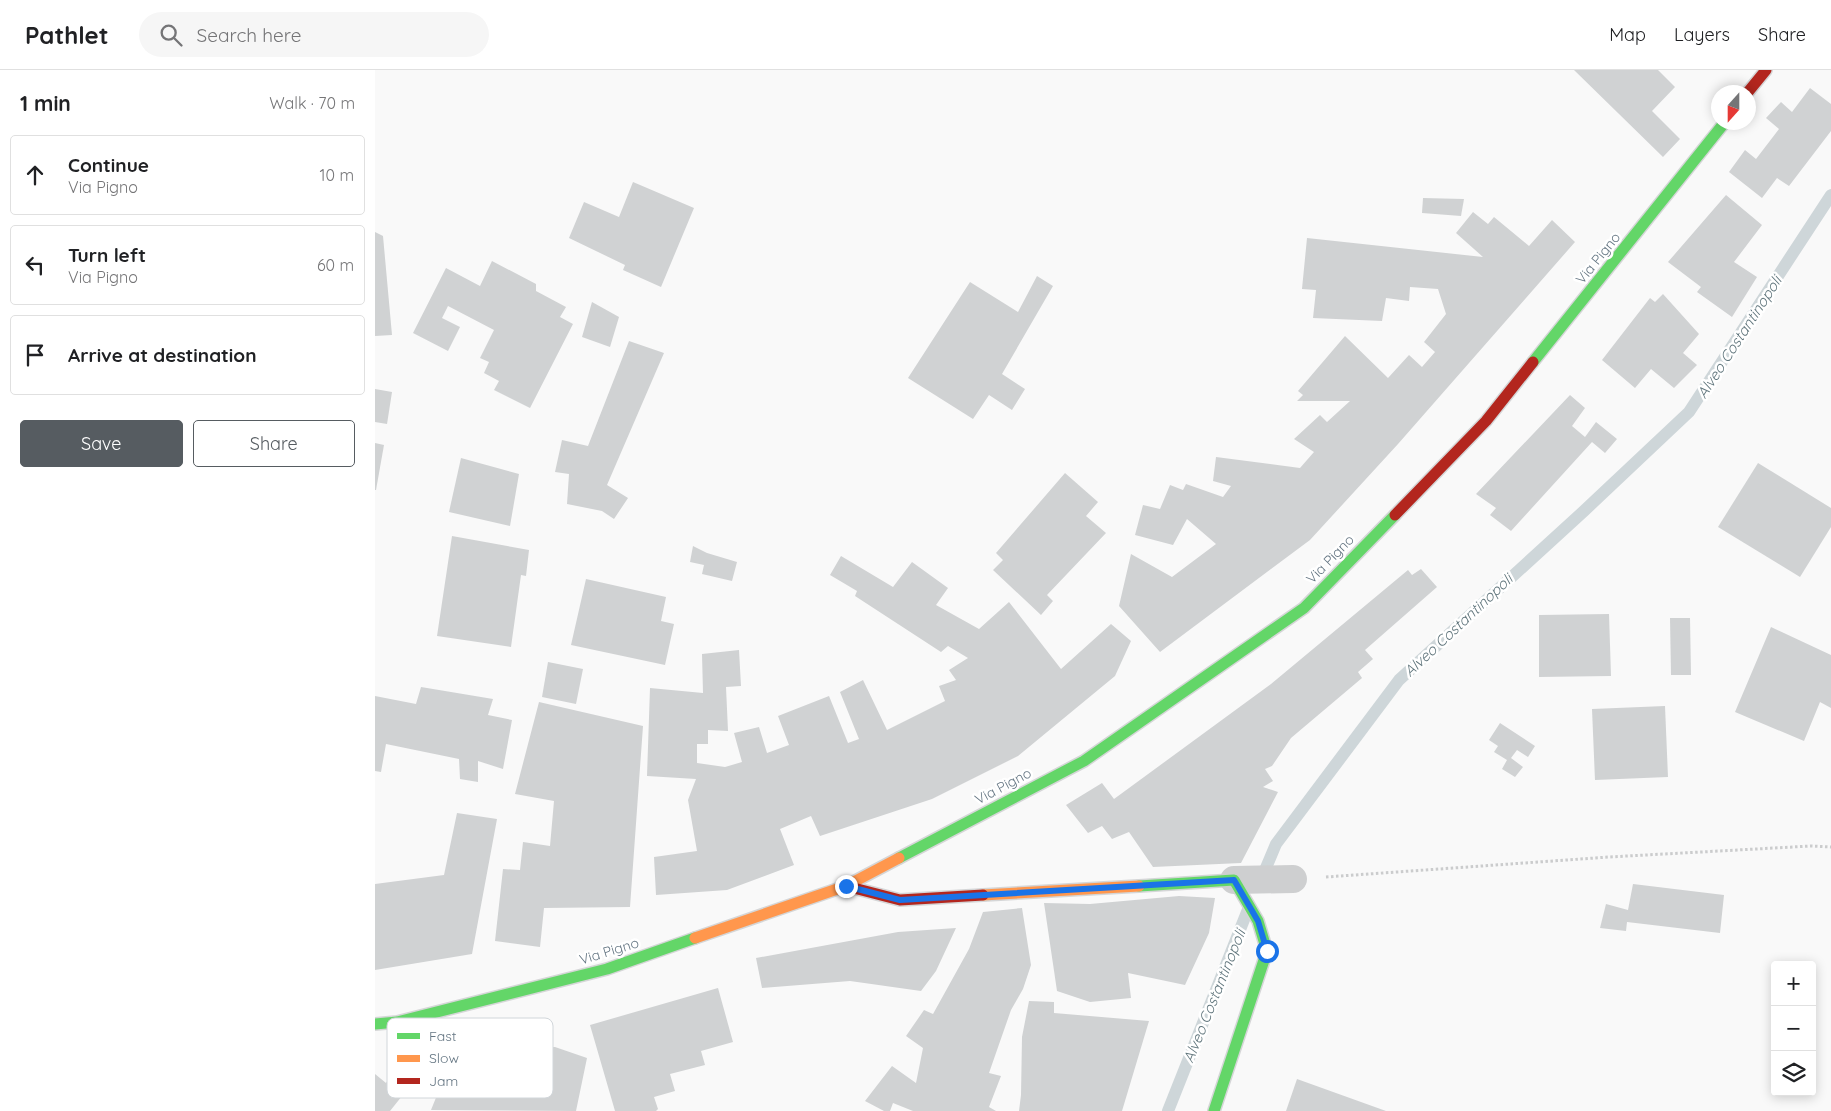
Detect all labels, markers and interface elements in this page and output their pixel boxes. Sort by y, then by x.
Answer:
search box [139,12,489,57]
text: Pathlet [25,20,109,50]
icon: search [157,21,185,49]
text: Search here [197,23,301,47]
text: Map [1609,23,1646,46]
text: Layers [1674,23,1730,46]
text: Share [1758,23,1806,46]
north arrow [1711,85,1756,130]
text: 1 min [20,90,71,116]
text: Walk · 70 m [269,93,355,113]
text: Continue [68,153,149,177]
icon: ahead [21,161,49,189]
text: 10 m [320,165,354,185]
text: Via Pigno [68,177,138,197]
street label: Via Pigno [1572,229,1624,287]
text: Turn left [68,243,146,267]
icon: left [21,251,49,279]
text: 60 m [317,255,354,275]
text: Via Pigno [68,267,138,287]
water label: Alveo Costantinopoli [1692,271,1787,402]
icon: arrive [21,341,49,369]
text: Arrive at destination [68,343,257,367]
button: Save [20,420,183,467]
button: Share [193,420,355,467]
street label: Via Pigno [1302,531,1358,587]
water label: Alveo Costantinopoli [1400,568,1518,680]
street label: Via Pigno [972,764,1034,808]
route end [835,875,858,898]
water label: Alveo Costantinopoli [1179,925,1250,1065]
street label: Via Pigno [577,933,641,969]
route start [1256,940,1279,963]
map controls [1771,961,1816,1096]
button: + [1771,961,1816,1006]
button: − [1771,1006,1816,1051]
legend [387,1018,553,1098]
text: Fast [429,1027,457,1045]
text: Slow [429,1049,459,1067]
button: layers [1771,1051,1816,1096]
text: Jam [429,1072,458,1090]

